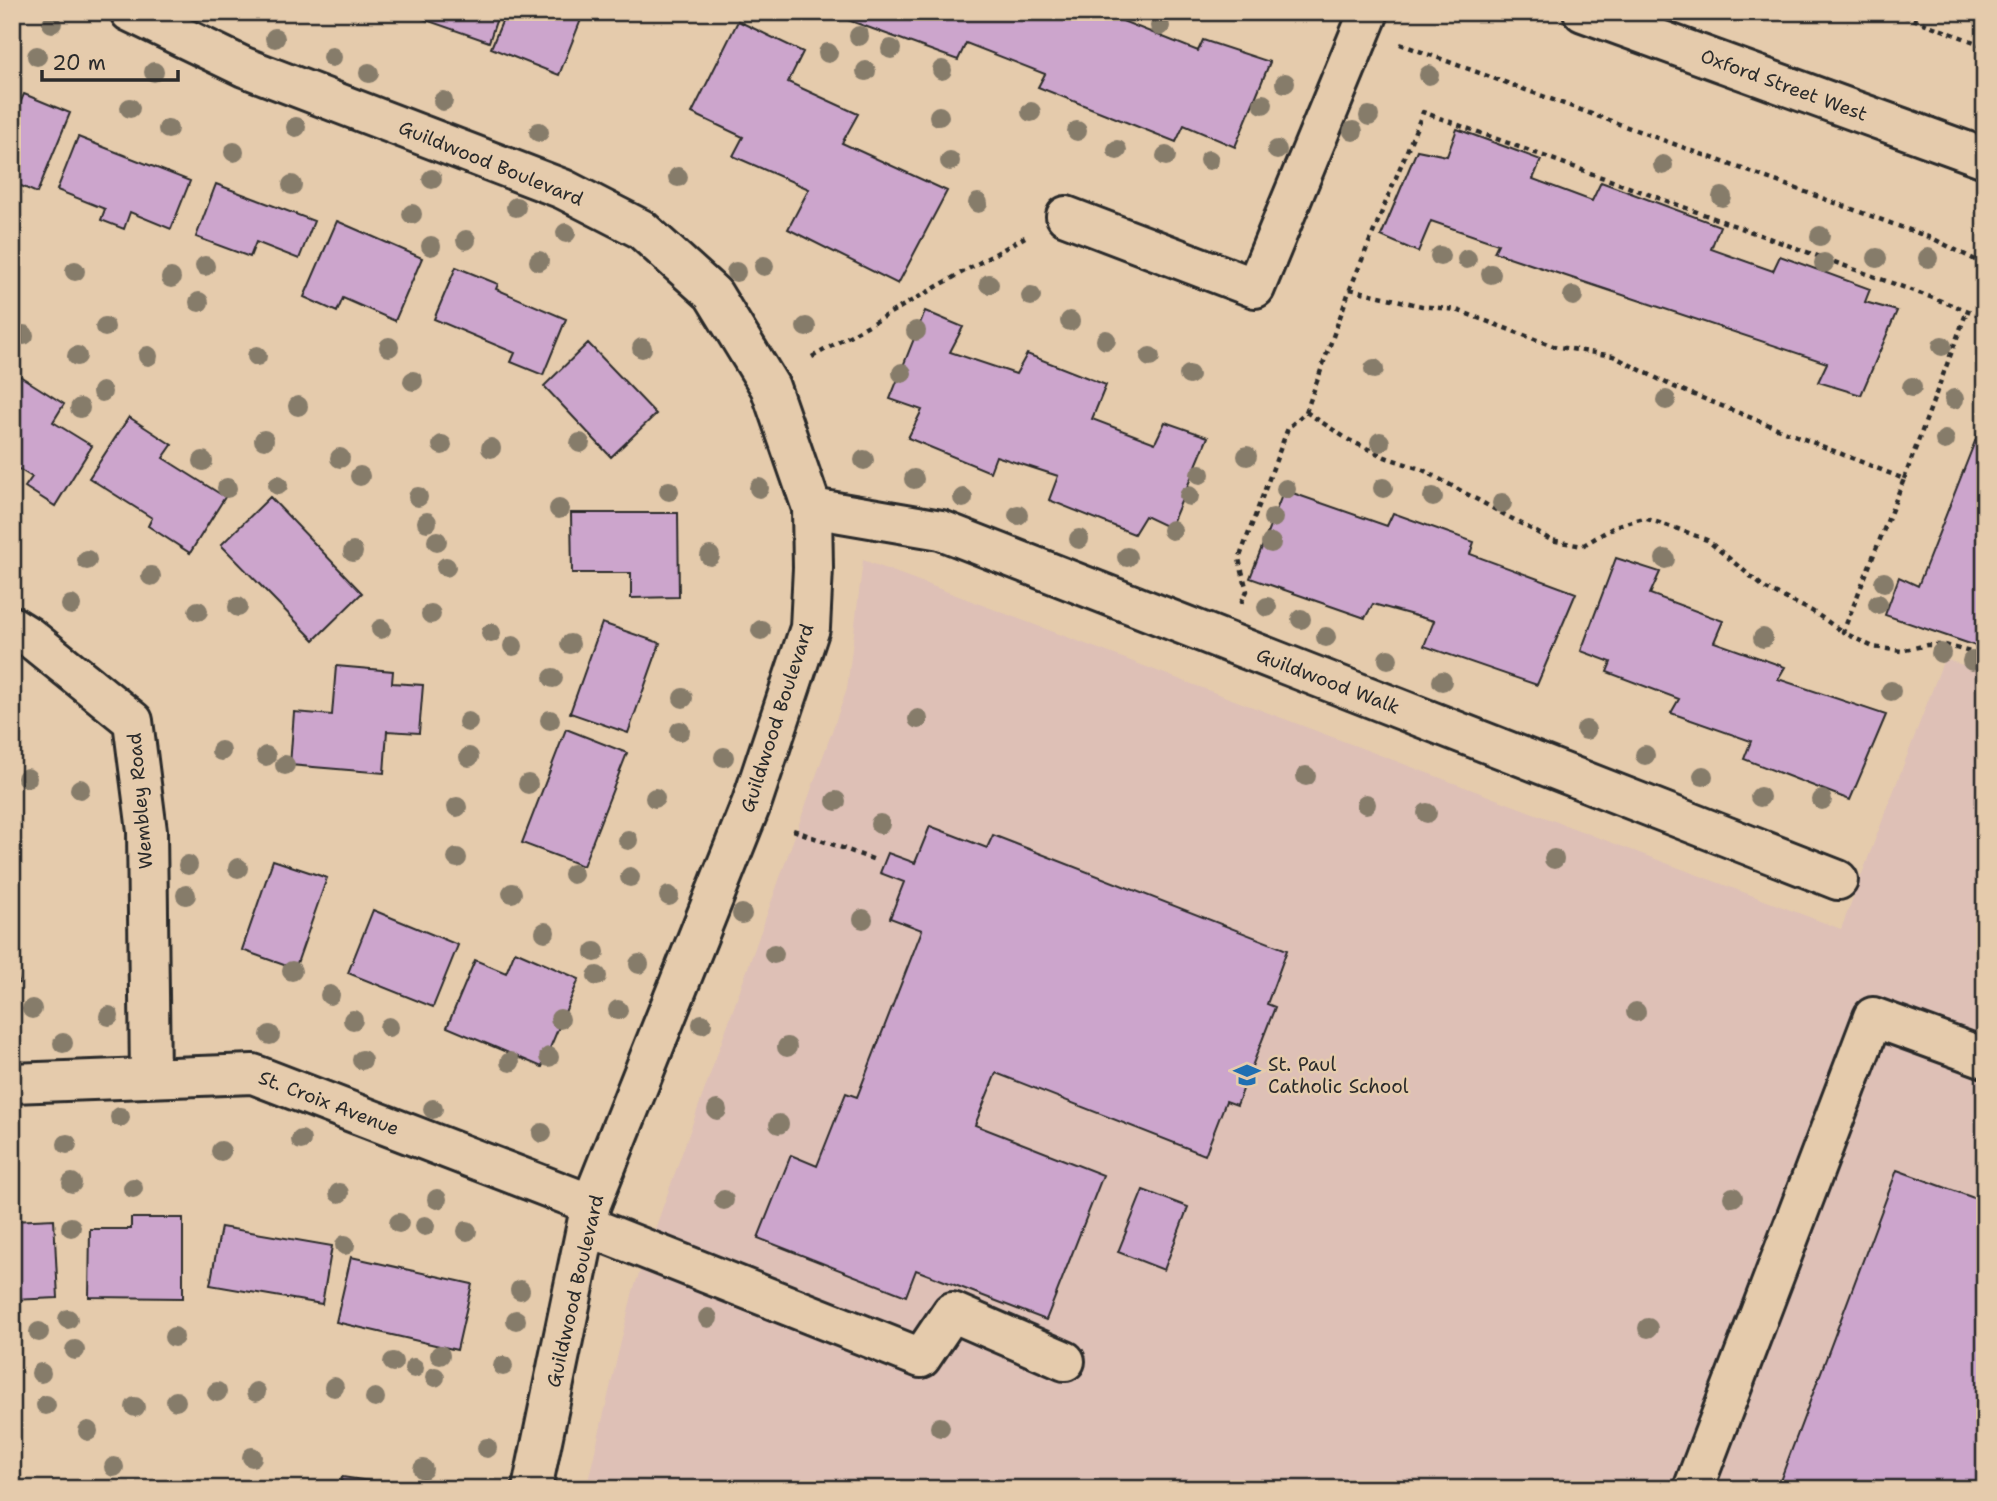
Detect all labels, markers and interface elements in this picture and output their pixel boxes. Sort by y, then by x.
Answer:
scale bar [42,38,178,82]
street label: Oxford Street West [1697,43,1871,127]
text: 20 m [52,49,106,77]
street label: Guildwood Boulevard [395,115,587,211]
street label: Guildwood Boulevard [735,620,819,816]
street label: Guildwood Walk [1253,642,1403,720]
street label: Wembley Road [122,732,158,870]
place label: St. Paul Catholic School [1268,1052,1409,1099]
school or university icon: St. Paul Catholic School [1232,1060,1262,1090]
street label: St. Croix Avenue [255,1065,403,1141]
street label: Guildwood Boulevard [541,1192,609,1390]

